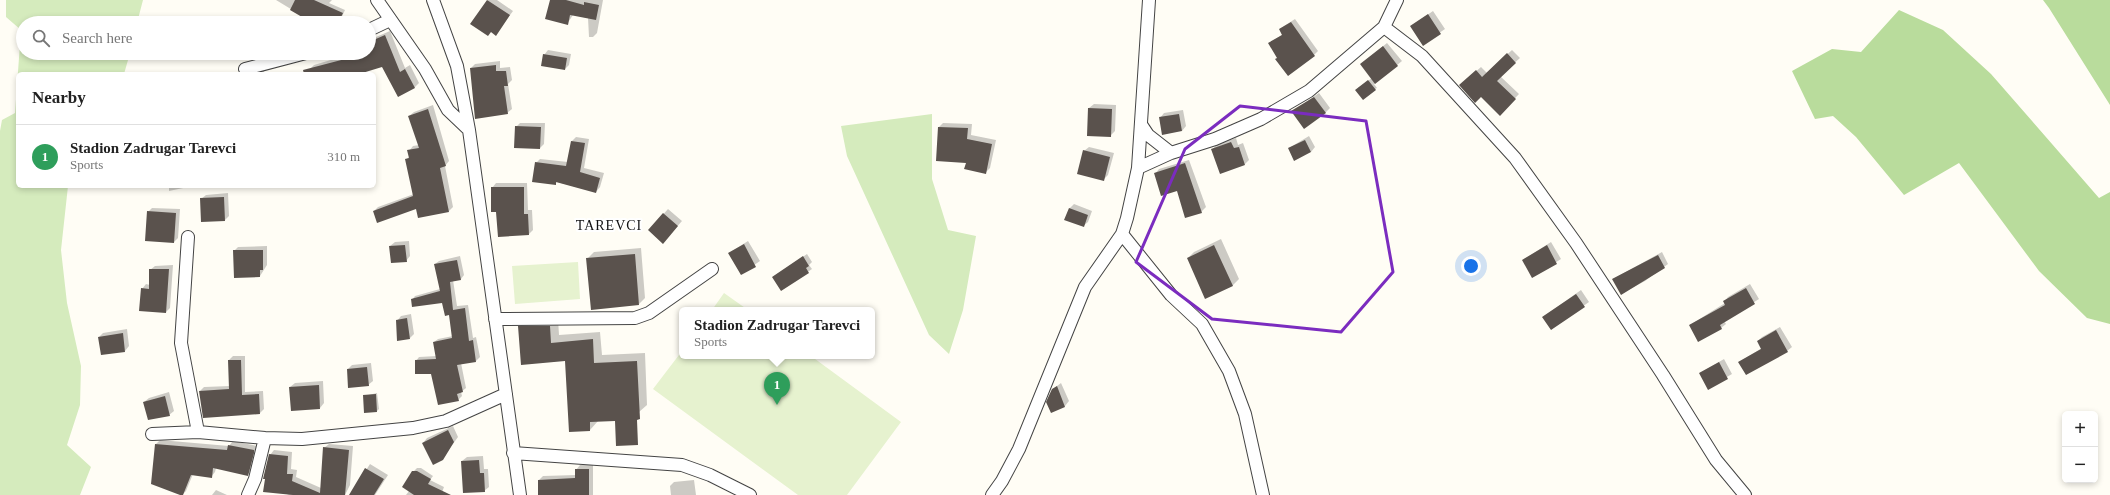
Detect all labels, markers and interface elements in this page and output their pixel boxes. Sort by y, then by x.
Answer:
search box [16,16,376,60]
icon: search [30,27,52,49]
text: Search here [62,30,132,46]
text: Nearby [32,88,86,107]
text: Stadion Zadrugar Tarevci [70,140,236,156]
text: 1 [42,149,48,164]
text: 310 m [327,149,360,164]
text: Sports [70,157,103,172]
district label: TAREVCI [576,218,642,233]
your location [1461,256,1481,276]
popup [679,307,875,359]
text: Stadion Zadrugar Tarevci [694,317,860,333]
text: Sports [694,334,727,349]
pin: 1 [764,372,790,405]
map controls [2062,411,2098,483]
button: + [2062,411,2098,447]
button: − [2062,447,2098,483]

